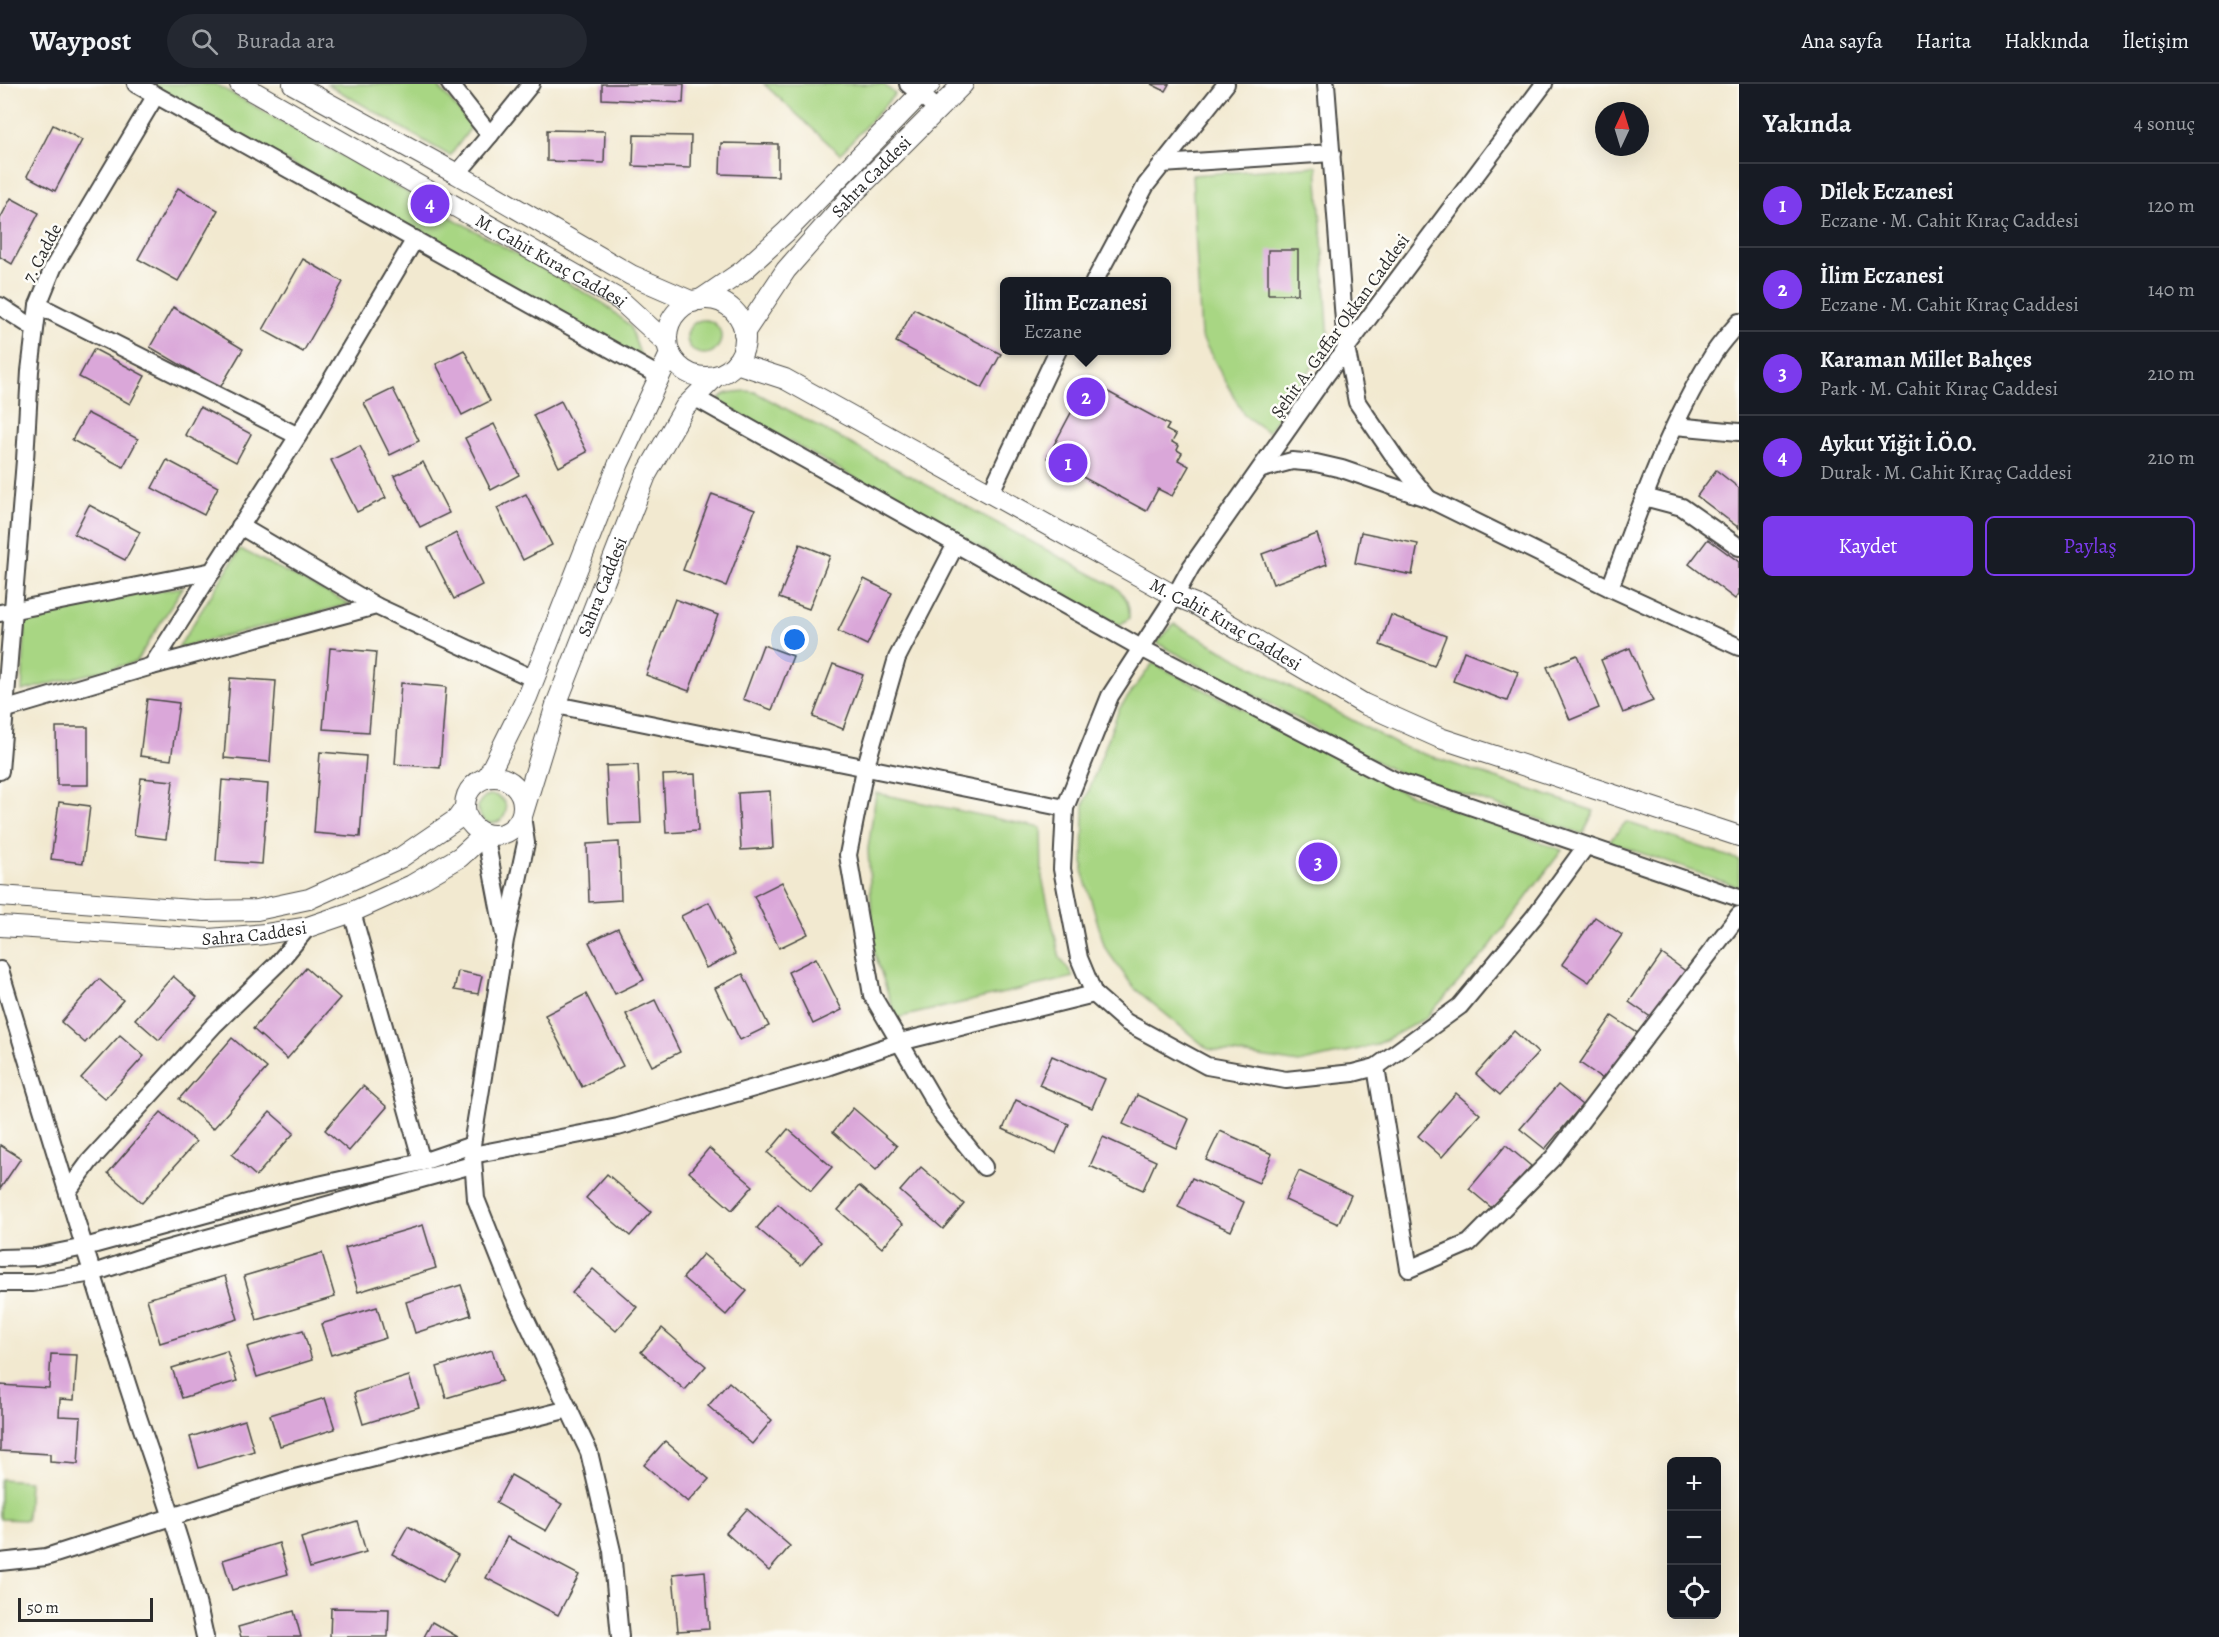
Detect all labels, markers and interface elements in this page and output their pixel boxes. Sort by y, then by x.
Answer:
search box [167,14,587,68]
text: Waypost [30,22,131,60]
icon: search [188,25,221,58]
text: Burada ara [236,26,335,56]
text: Ana sayfa [1802,27,1883,55]
text: Harita [1916,27,1972,55]
text: Hakkında [2005,27,2089,55]
text: İletişim [2122,27,2189,55]
north arrow [1595,102,1649,156]
text: Yakında [1763,106,1852,141]
text: 4 sonuç [2134,110,2195,137]
street label: Sahra Caddesi [826,131,916,223]
text: Dilek Eczanesi [1820,177,1953,207]
pin: 4 [410,182,450,226]
text: 1 [1779,192,1786,219]
text: 120 m [2147,192,2195,219]
text: Eczane · M. Cahit Kıraç Caddesi [1820,207,2079,234]
street label: M. Cahit Kıraç Caddesi [471,208,632,313]
street label: 7. Cadde [17,219,67,287]
street label: Şehit A. Gaffar Okkan Caddesi [1265,229,1415,423]
text: İlim Eczanesi [1820,261,1944,291]
text: 2 [1778,276,1787,303]
text: 140 m [2148,276,2195,303]
popup [1000,277,1171,355]
text: İlim Eczanesi [1024,288,1147,318]
text: Eczane · M. Cahit Kıraç Caddesi [1820,291,2079,318]
text: Eczane [1024,318,1082,345]
text: Karaman Millet Bahçes [1820,345,2032,375]
text: 3 [1778,360,1787,387]
text: 210 m [2147,360,2195,387]
pin: 2 [1066,374,1106,420]
text: Park · M. Cahit Kıraç Caddesi [1820,375,2058,402]
text: Aykut Yiğit İ.Ö.O. [1820,429,1977,459]
pin: 1 [1048,440,1088,485]
text: 4 [1778,444,1787,471]
text: 210 m [2147,444,2195,471]
text: Durak · M. Cahit Kıraç Caddesi [1820,459,2072,486]
button: Kaydet [1763,516,1973,576]
button: Paylaş [1985,516,2195,576]
street label: Sahra Caddesi [572,533,633,640]
street label: M. Cahit Kıraç Caddesi [1146,572,1306,676]
your location [780,625,809,654]
pin: 3 [1298,840,1338,884]
street label: Sahra Caddesi [201,915,308,951]
map controls [1667,1457,1721,1619]
button: + [1667,1457,1721,1511]
button: − [1667,1511,1721,1565]
button: locate [1667,1565,1721,1619]
scale bar [18,1595,153,1622]
text: 50 m [27,1597,59,1619]

